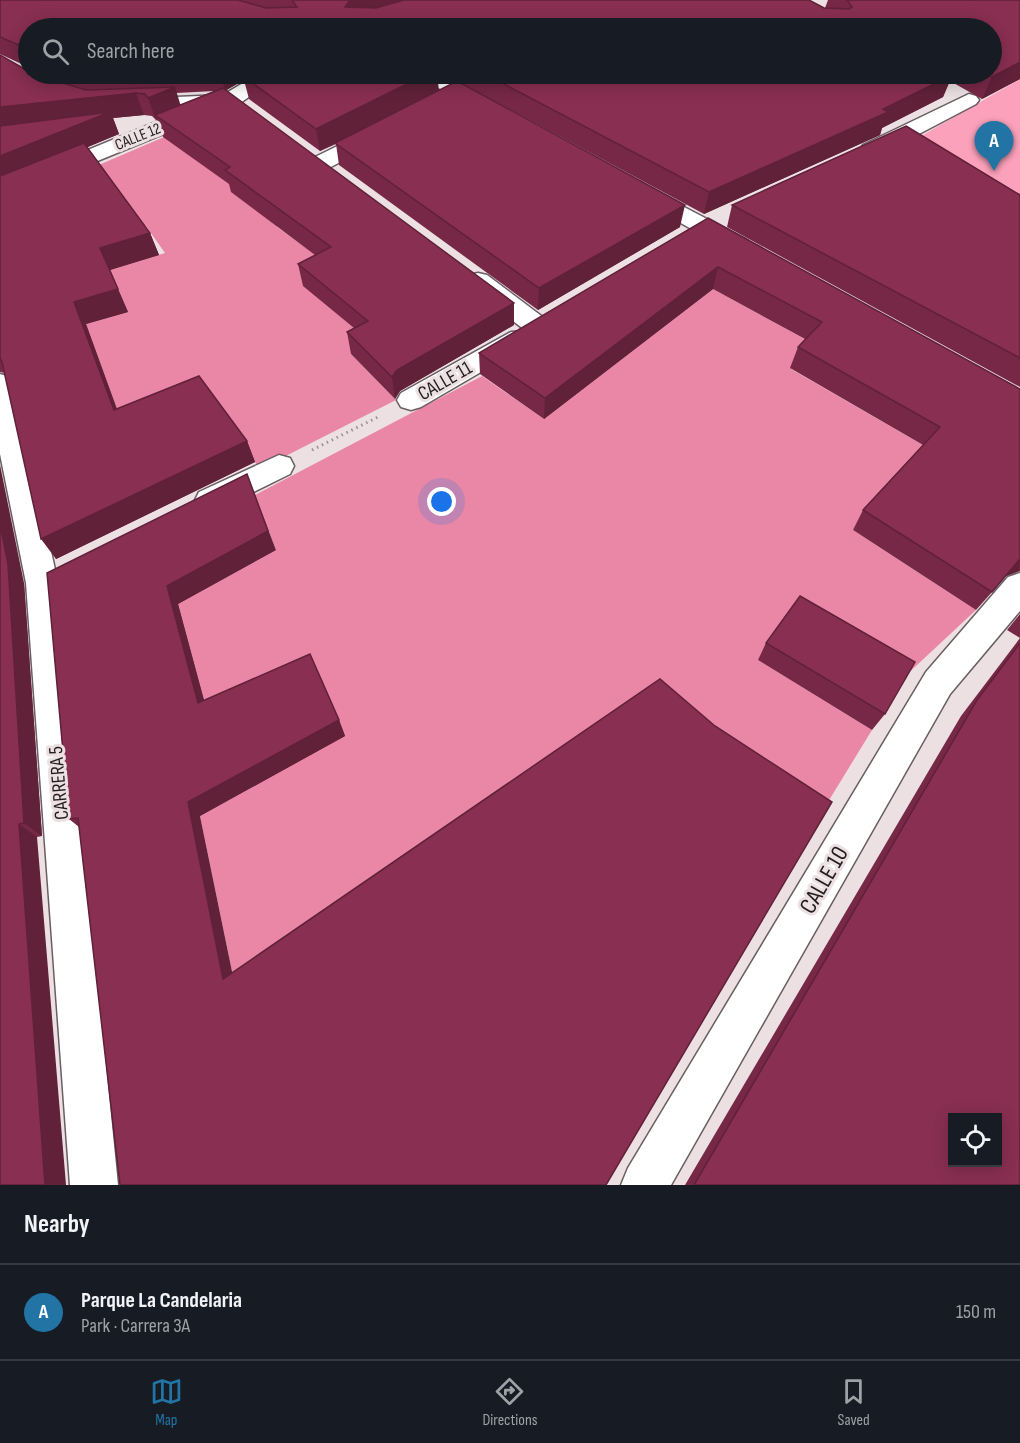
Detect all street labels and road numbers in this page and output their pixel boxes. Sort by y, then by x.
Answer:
street label: CALLE 12 [112,119,164,155]
street label: CALLE 11 [414,356,476,406]
street label: CARRERA 5 [44,745,74,821]
street label: CALLE 10 [793,841,855,919]

